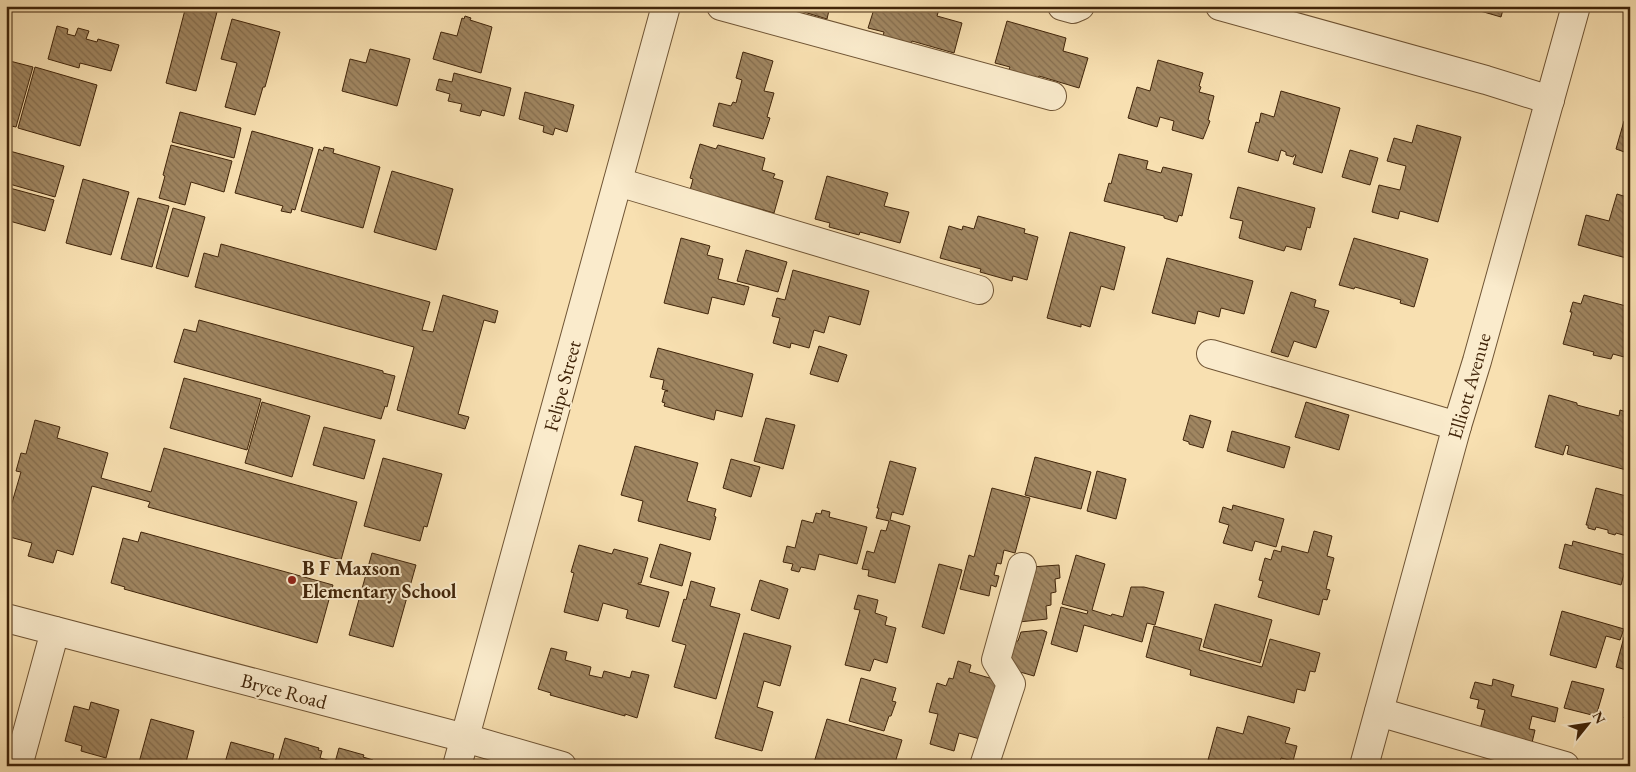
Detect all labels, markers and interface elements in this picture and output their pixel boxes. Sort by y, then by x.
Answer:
street label: Elliott Avenue [1441,330,1497,442]
street label: Felipe Street [537,337,587,434]
place label: B F Maxson Elementary School [302,555,457,604]
marker: B F Maxson Elementary School [286,574,298,586]
street label: Bryce Road [238,667,331,715]
north arrow [1564,700,1614,750]
text: N [1589,708,1610,727]

